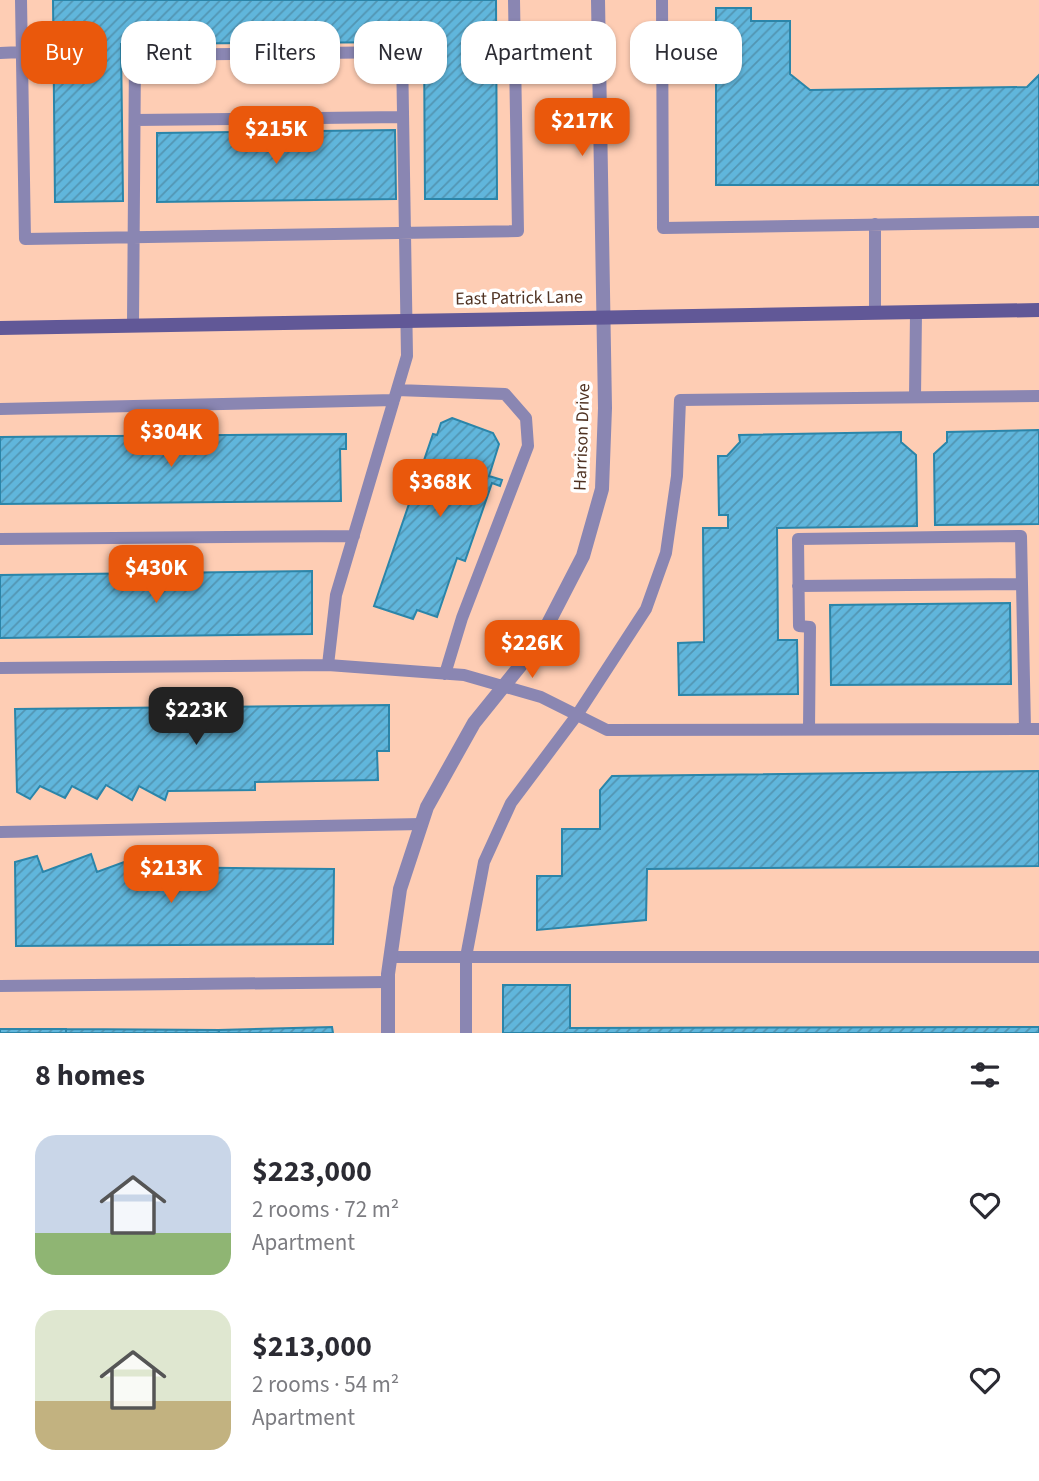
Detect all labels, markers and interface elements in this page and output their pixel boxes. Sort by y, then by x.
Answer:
chip: Buy [21,21,107,84]
chip: Rent [121,21,216,84]
chip: Filters [230,21,340,84]
chip: New [354,21,447,84]
chip: Apartment [461,21,616,84]
chip: House [630,21,742,84]
pin: $217K [533,99,631,158]
text: $217K [551,104,613,137]
pin: $215K [227,106,325,166]
text: $215K [245,112,307,145]
street label: East Patrick Lane [455,284,583,312]
street label: Harrison Drive [568,383,596,491]
pin: $304K [122,410,220,469]
text: $304K [140,415,202,448]
pin: $368K [391,460,489,519]
text: $368K [409,465,471,498]
pin: $430K [107,546,205,605]
text: $430K [125,551,187,584]
pin: $226K [483,620,581,680]
text: $226K [501,626,563,659]
pin: $223K [147,688,245,747]
text: $223K [165,693,227,726]
pin: $213K [122,846,220,905]
text: $213K [140,851,202,884]
text: 8 homes [35,1054,145,1097]
icon: filters [966,1056,1004,1094]
text: $223,000 [252,1150,372,1193]
icon: home [91,1163,175,1247]
icon: heart [966,1186,1004,1224]
text: 2 rooms · 72 m² [252,1193,399,1226]
text: Apartment [252,1226,355,1259]
text: $213,000 [252,1325,372,1368]
icon: home [91,1338,175,1422]
icon: heart [966,1361,1004,1399]
text: 2 rooms · 54 m² [252,1368,399,1401]
text: Apartment [252,1401,355,1434]

